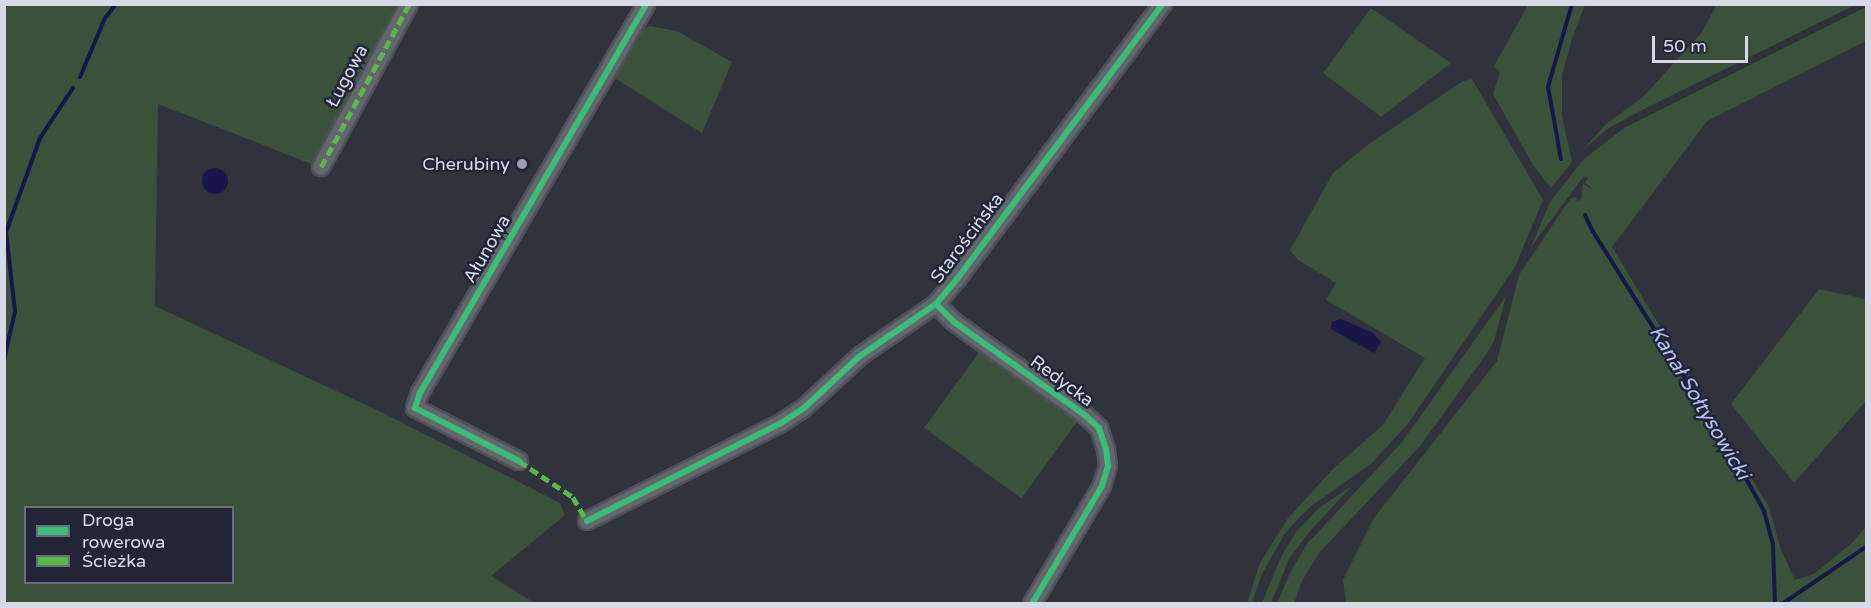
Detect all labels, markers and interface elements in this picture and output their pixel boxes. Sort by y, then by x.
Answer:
scale bar [1655,24,1751,62]
text: 50 m [1663,35,1707,57]
street label: Ługowa [322,41,372,111]
place label: Cherubiny [422,153,510,175]
marker: Cherubiny [515,157,529,171]
street label: Starościńska [926,189,1008,287]
street label: Ałunowa [459,211,515,287]
water label: Kanał Sołtysowicki [1644,322,1754,484]
street label: Redycka [1026,351,1098,411]
legend [24,506,234,584]
text: Droga rowerowa [82,509,165,553]
text: Ścieżka [82,550,146,572]

